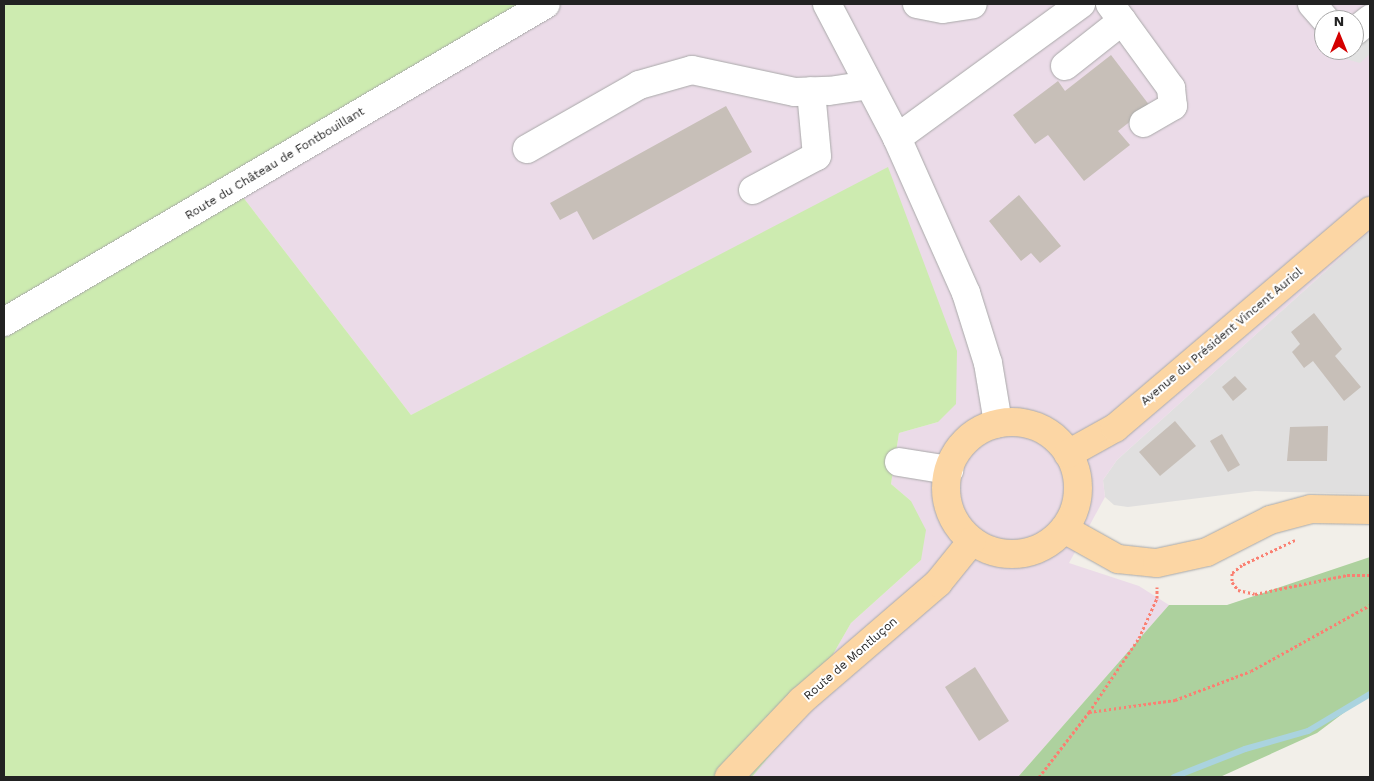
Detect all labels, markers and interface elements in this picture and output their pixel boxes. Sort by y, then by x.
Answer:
north arrow [1314,10,1364,60]
text: N [1334,13,1344,29]
street label: Route du Château de Fontbouillant [183,105,367,223]
street label: Avenue du Président Vincent Auriol [1138,265,1306,409]
street label: Route de Montluçon [801,614,901,704]

